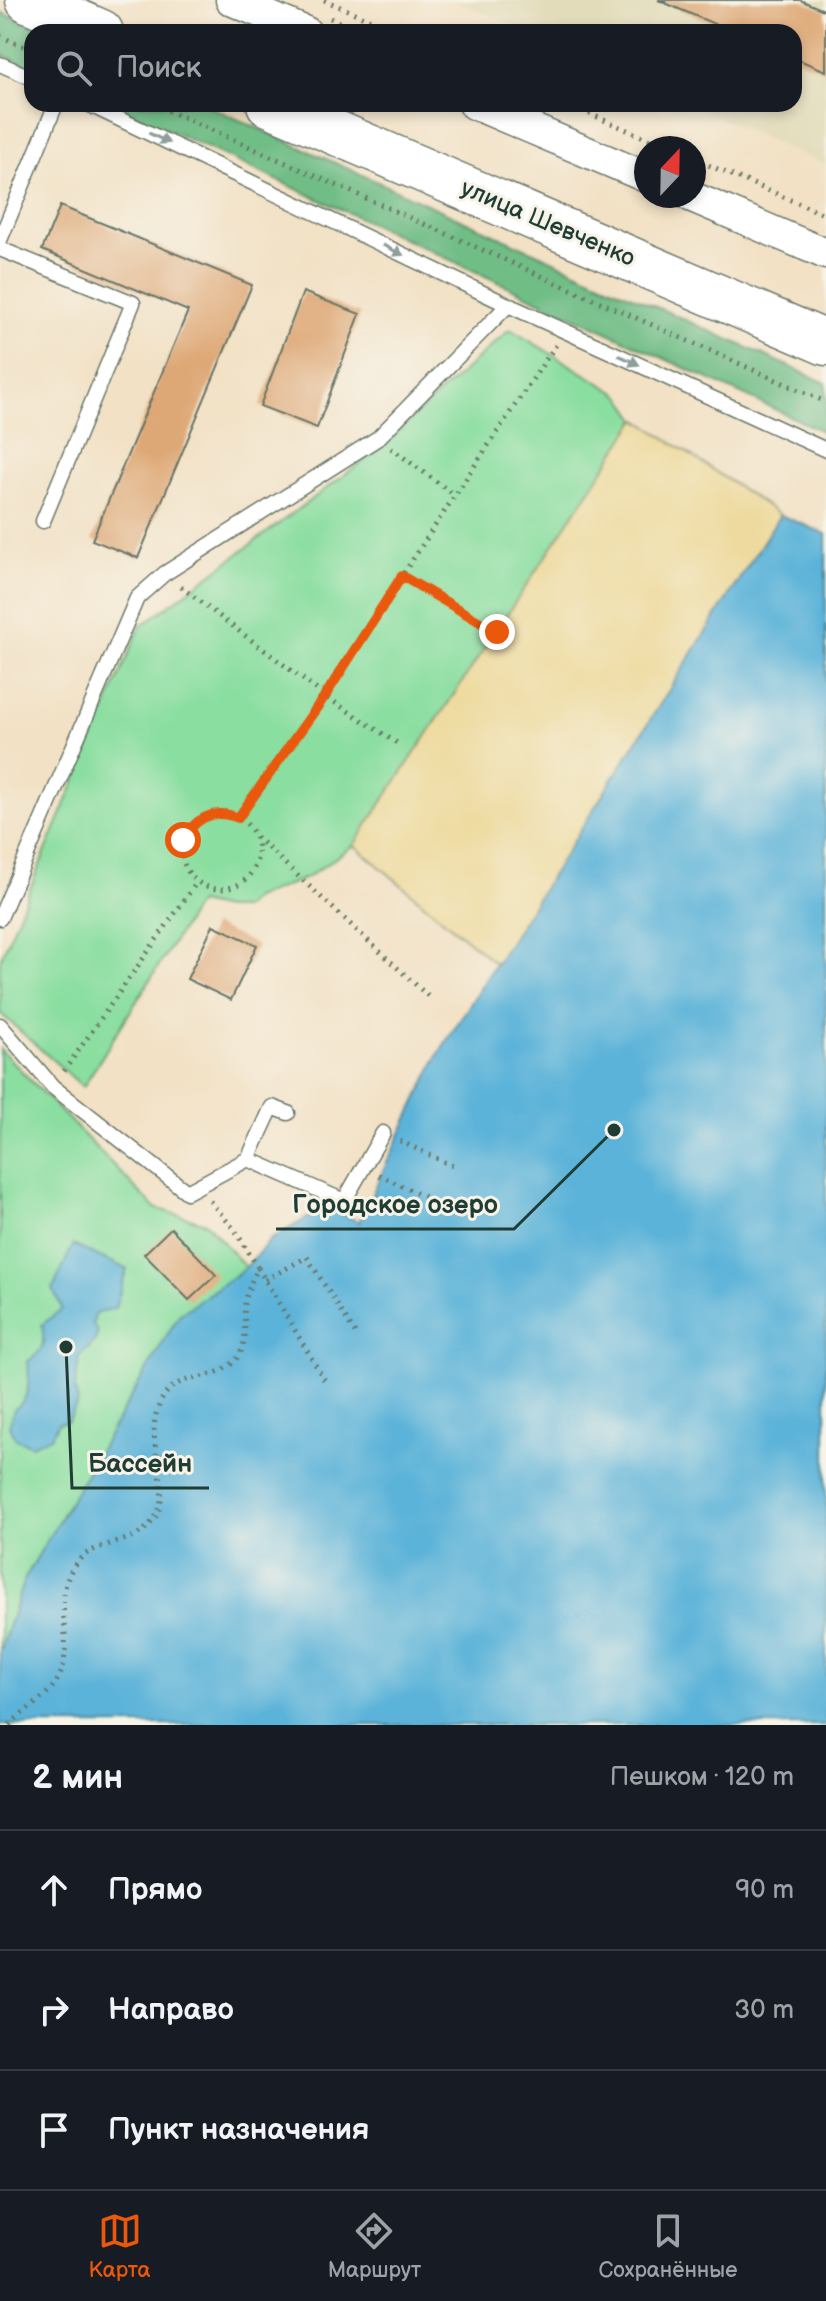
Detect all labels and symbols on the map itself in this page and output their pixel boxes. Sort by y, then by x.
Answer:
one-way arrow [147,131,170,145]
north arrow [634,136,706,208]
street label: улица Шевченко [457,173,639,273]
one-way arrow [382,243,405,257]
one-way arrow [617,353,641,367]
route end [479,614,515,650]
route start [165,822,201,858]
callout: Городское озеро [276,1179,514,1229]
text: Городское озеро [292,1190,498,1221]
callout: Бассейн [72,1438,209,1488]
text: Бассейн [88,1449,192,1480]

